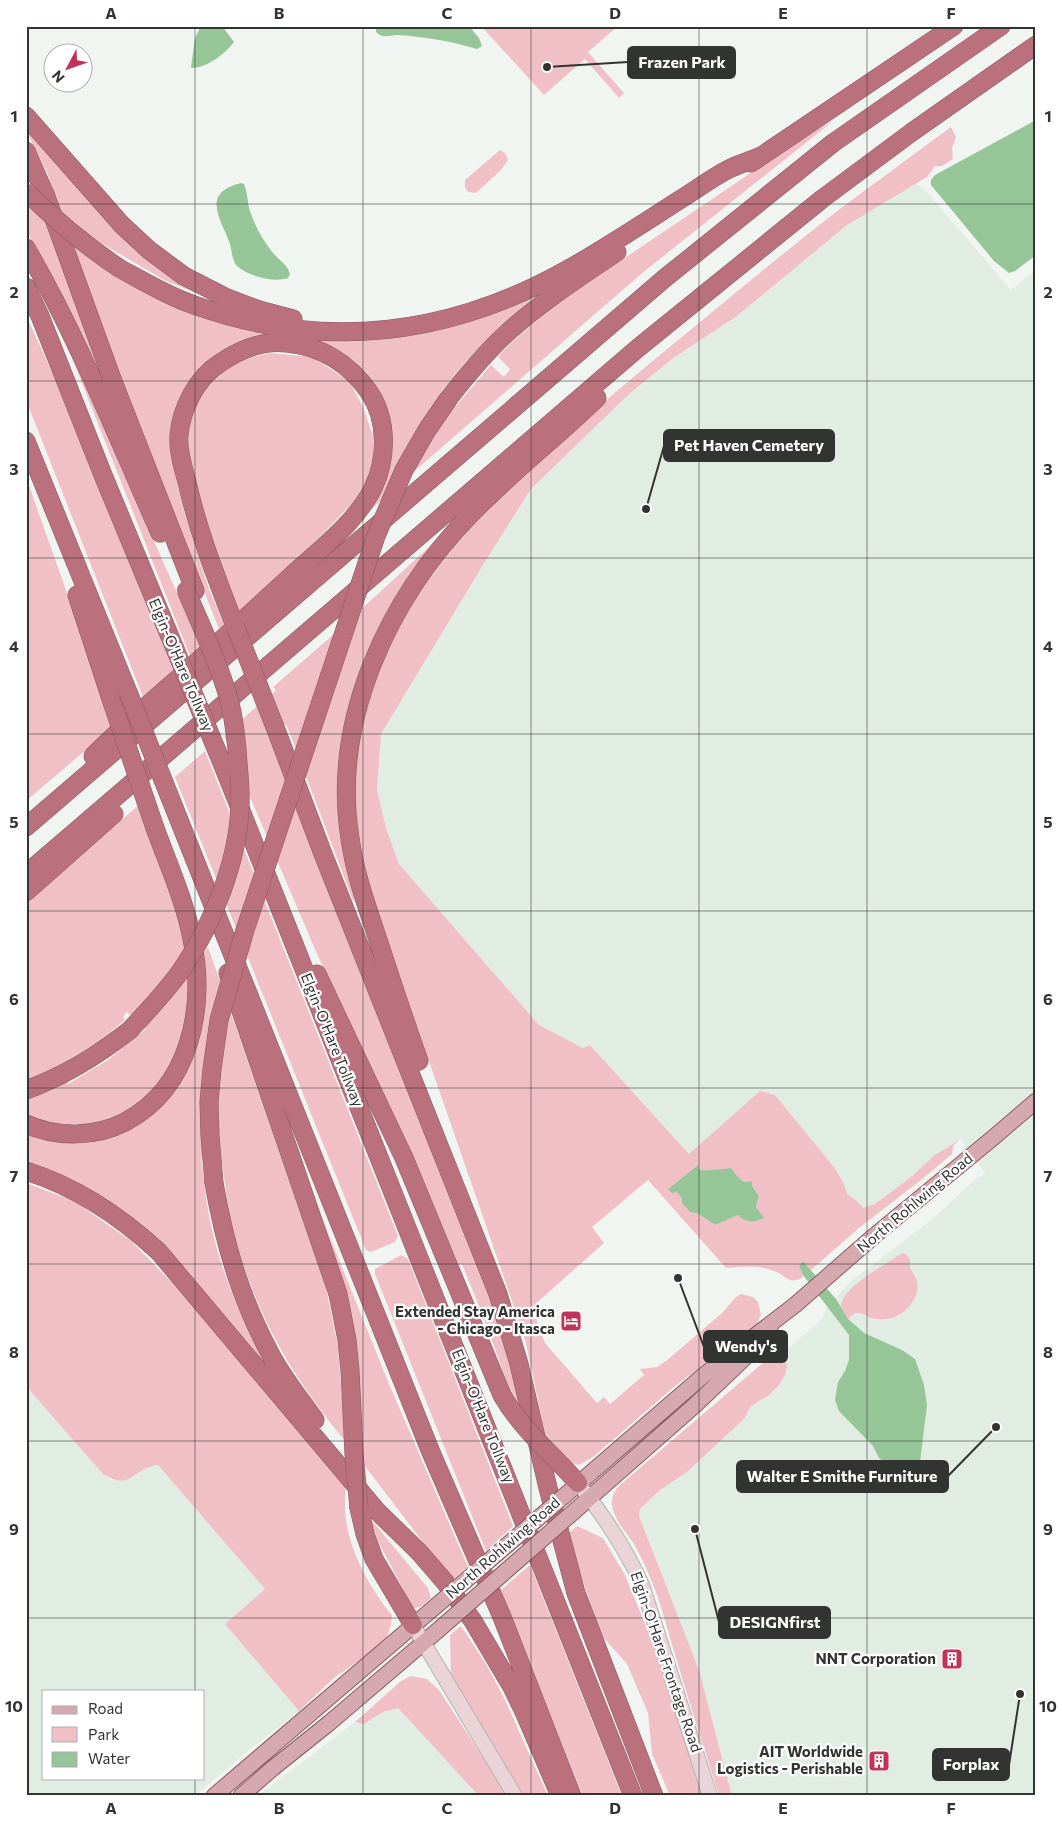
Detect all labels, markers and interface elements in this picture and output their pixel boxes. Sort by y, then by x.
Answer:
text: A [105,3,117,22]
text: B [274,3,285,22]
text: C [442,3,453,22]
text: D [609,3,621,22]
text: E [778,3,788,22]
text: F [946,3,956,22]
north arrow [42,42,92,92]
callout: Frazen Park [628,47,735,78]
text: Frazen Park [638,52,727,71]
text: N [48,67,68,86]
text: 1 [10,106,18,125]
text: 1 [1044,106,1052,125]
text: 2 [9,282,19,301]
text: 2 [1043,282,1053,301]
callout: Pet Haven Cemetery [664,430,834,461]
text: Pet Haven Cemetery [674,435,824,454]
text: 3 [9,459,19,478]
text: 3 [1043,459,1053,478]
street label: Elgin-O'Hare Tollway [146,595,218,734]
text: 4 [9,636,19,655]
text: 4 [1043,636,1053,655]
text: 5 [9,812,19,831]
text: 5 [1043,812,1053,831]
street label: Elgin-O'Hare Tollway [298,970,368,1109]
text: 6 [9,989,19,1008]
text: 6 [1043,989,1053,1008]
street label: North Rohlwing Road [853,1149,976,1256]
text: 7 [10,1166,19,1185]
text: 7 [1044,1166,1053,1185]
place label: Extended Stay America - Chicago - Itasca [395,1302,555,1337]
hotel icon: Extended Stay America - Chicago - Itasca [559,1309,583,1333]
callout: Wendy's [704,1331,787,1362]
text: Wendy's [715,1336,777,1355]
text: 8 [9,1342,19,1361]
text: 8 [1043,1342,1053,1361]
street label: Elgin-O'Hare Tollway [449,1346,519,1485]
callout: Walter E Smithe Furniture [737,1461,948,1492]
text: Walter E Smithe Furniture [747,1466,937,1485]
street label: North Rohlwing Road [442,1493,563,1602]
text: 9 [9,1519,19,1538]
text: 9 [1043,1519,1053,1538]
street label: Elgin-O'Hare Frontage Road [628,1569,706,1754]
callout: DESIGNfirst [719,1607,830,1638]
text: DESIGNfirst [729,1612,821,1631]
building icon: NNT Corporation [940,1647,964,1671]
place label: NNT Corporation [816,1649,936,1667]
legend [42,1690,205,1780]
text: 10 [5,1696,23,1715]
text: 10 [1039,1696,1057,1715]
text: Road [88,1699,123,1717]
text: Park [88,1725,119,1743]
place label: AIT Worldwide Logistics - Perishable [717,1742,863,1777]
text: Water [88,1749,130,1767]
building icon: AIT Worldwide Logistics - Perishable [867,1749,891,1773]
callout: Forplax [933,1749,1009,1780]
text: Forplax [943,1754,999,1773]
text: A [105,1798,117,1817]
text: B [274,1798,285,1817]
text: C [442,1798,453,1817]
text: D [609,1798,621,1817]
text: E [778,1798,788,1817]
text: F [946,1798,956,1817]

